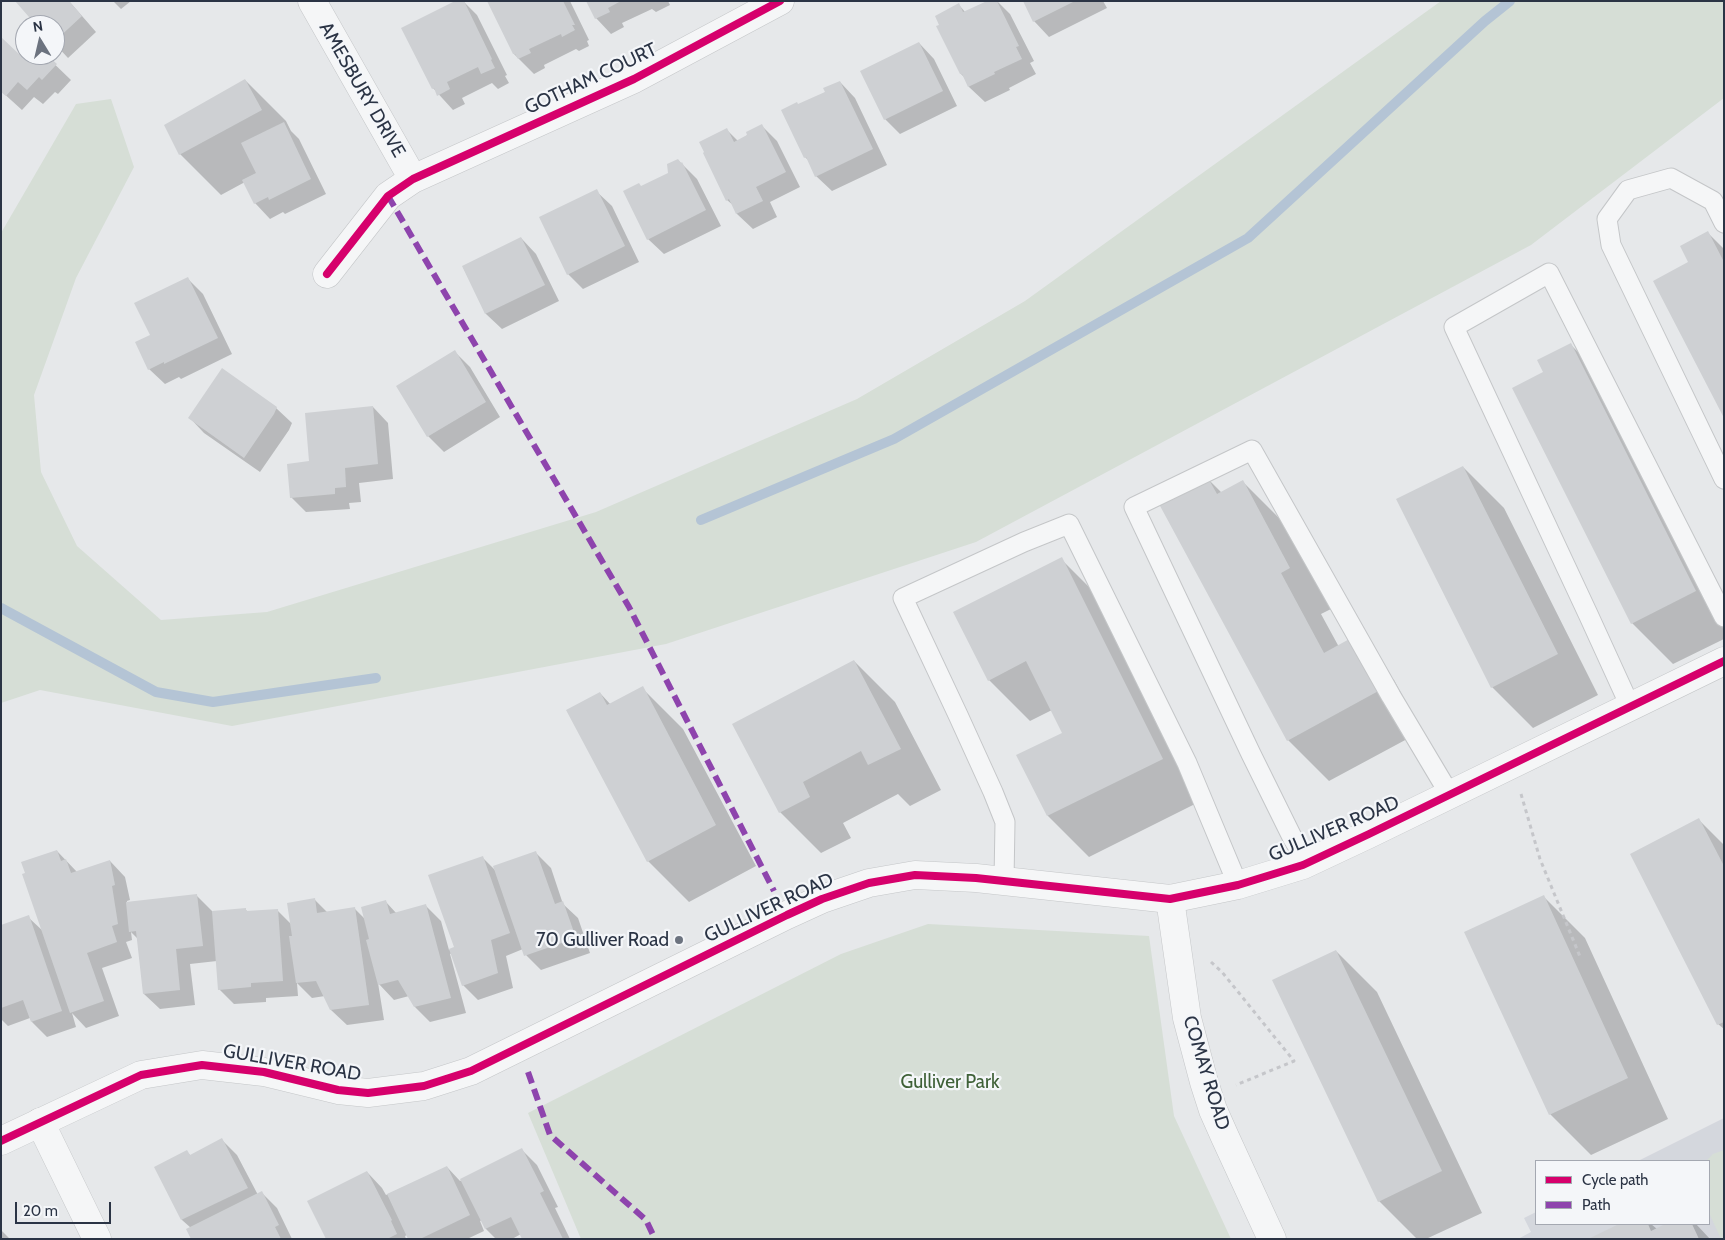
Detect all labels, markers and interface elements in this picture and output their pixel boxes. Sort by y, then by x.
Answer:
north arrow [15,15,65,65]
text: N [32,17,44,36]
street label: AMESBURY DRIVE [314,18,410,162]
street label: GOTHAM COURT [521,38,661,120]
street label: GULLIVER ROAD [1265,791,1403,867]
street label: GULLIVER ROAD [701,868,837,948]
place label: 70 Gulliver Road [536,929,669,951]
marker: 70 Gulliver Road [673,934,685,946]
street label: COMAY ROAD [1178,1013,1234,1133]
street label: GULLIVER ROAD [221,1040,363,1086]
park label: Gulliver Park [900,1071,1000,1093]
legend [1535,1160,1710,1225]
text: Cycle path [1582,1171,1648,1189]
scale bar [18,1192,114,1224]
text: Path [1582,1196,1611,1214]
text: 20 m [23,1202,58,1220]

